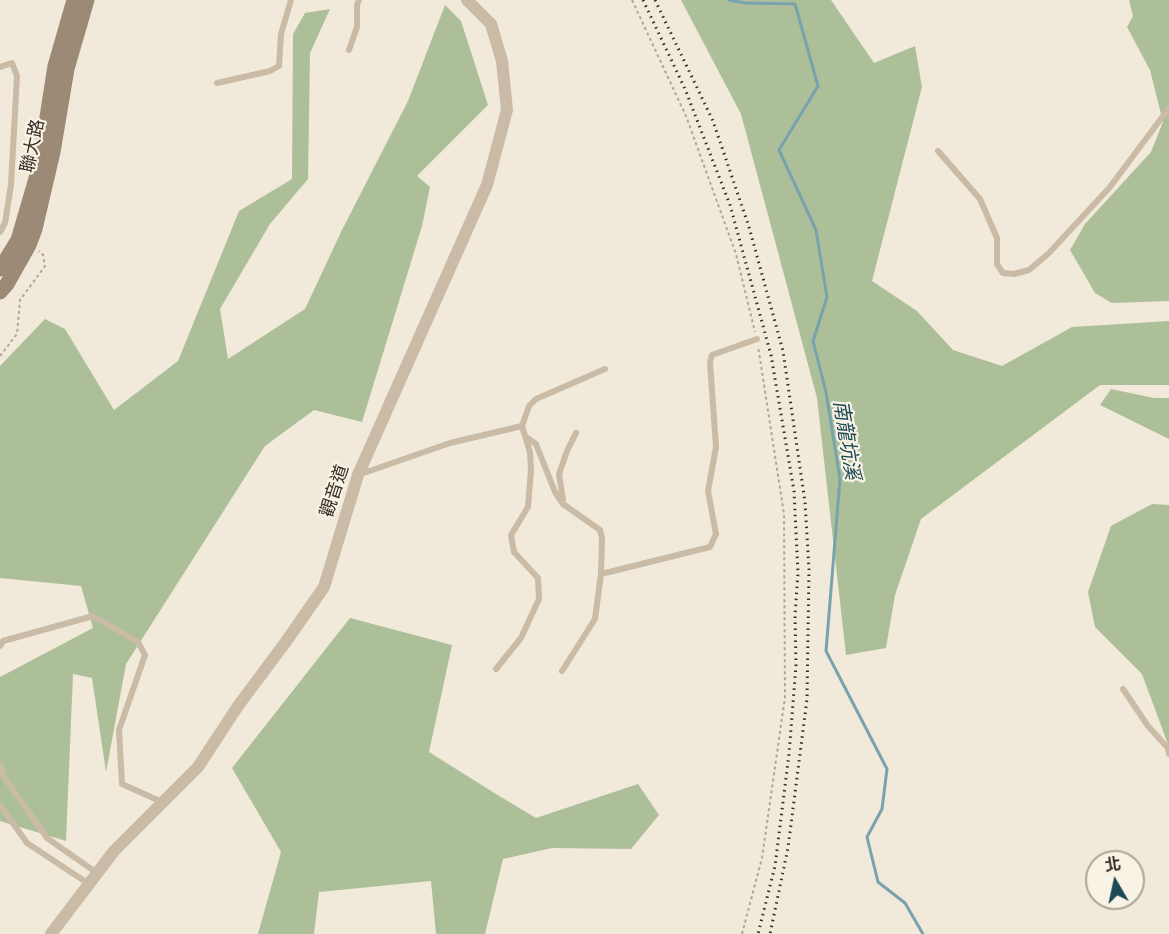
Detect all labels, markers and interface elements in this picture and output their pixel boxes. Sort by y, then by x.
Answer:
street label: 聯大路 [17,117,49,175]
water label: 南龍坑溪 [828,399,864,481]
street label: 觀音道 [316,462,354,520]
north arrow [1085,850,1145,910]
text: 北 [1103,853,1122,875]

